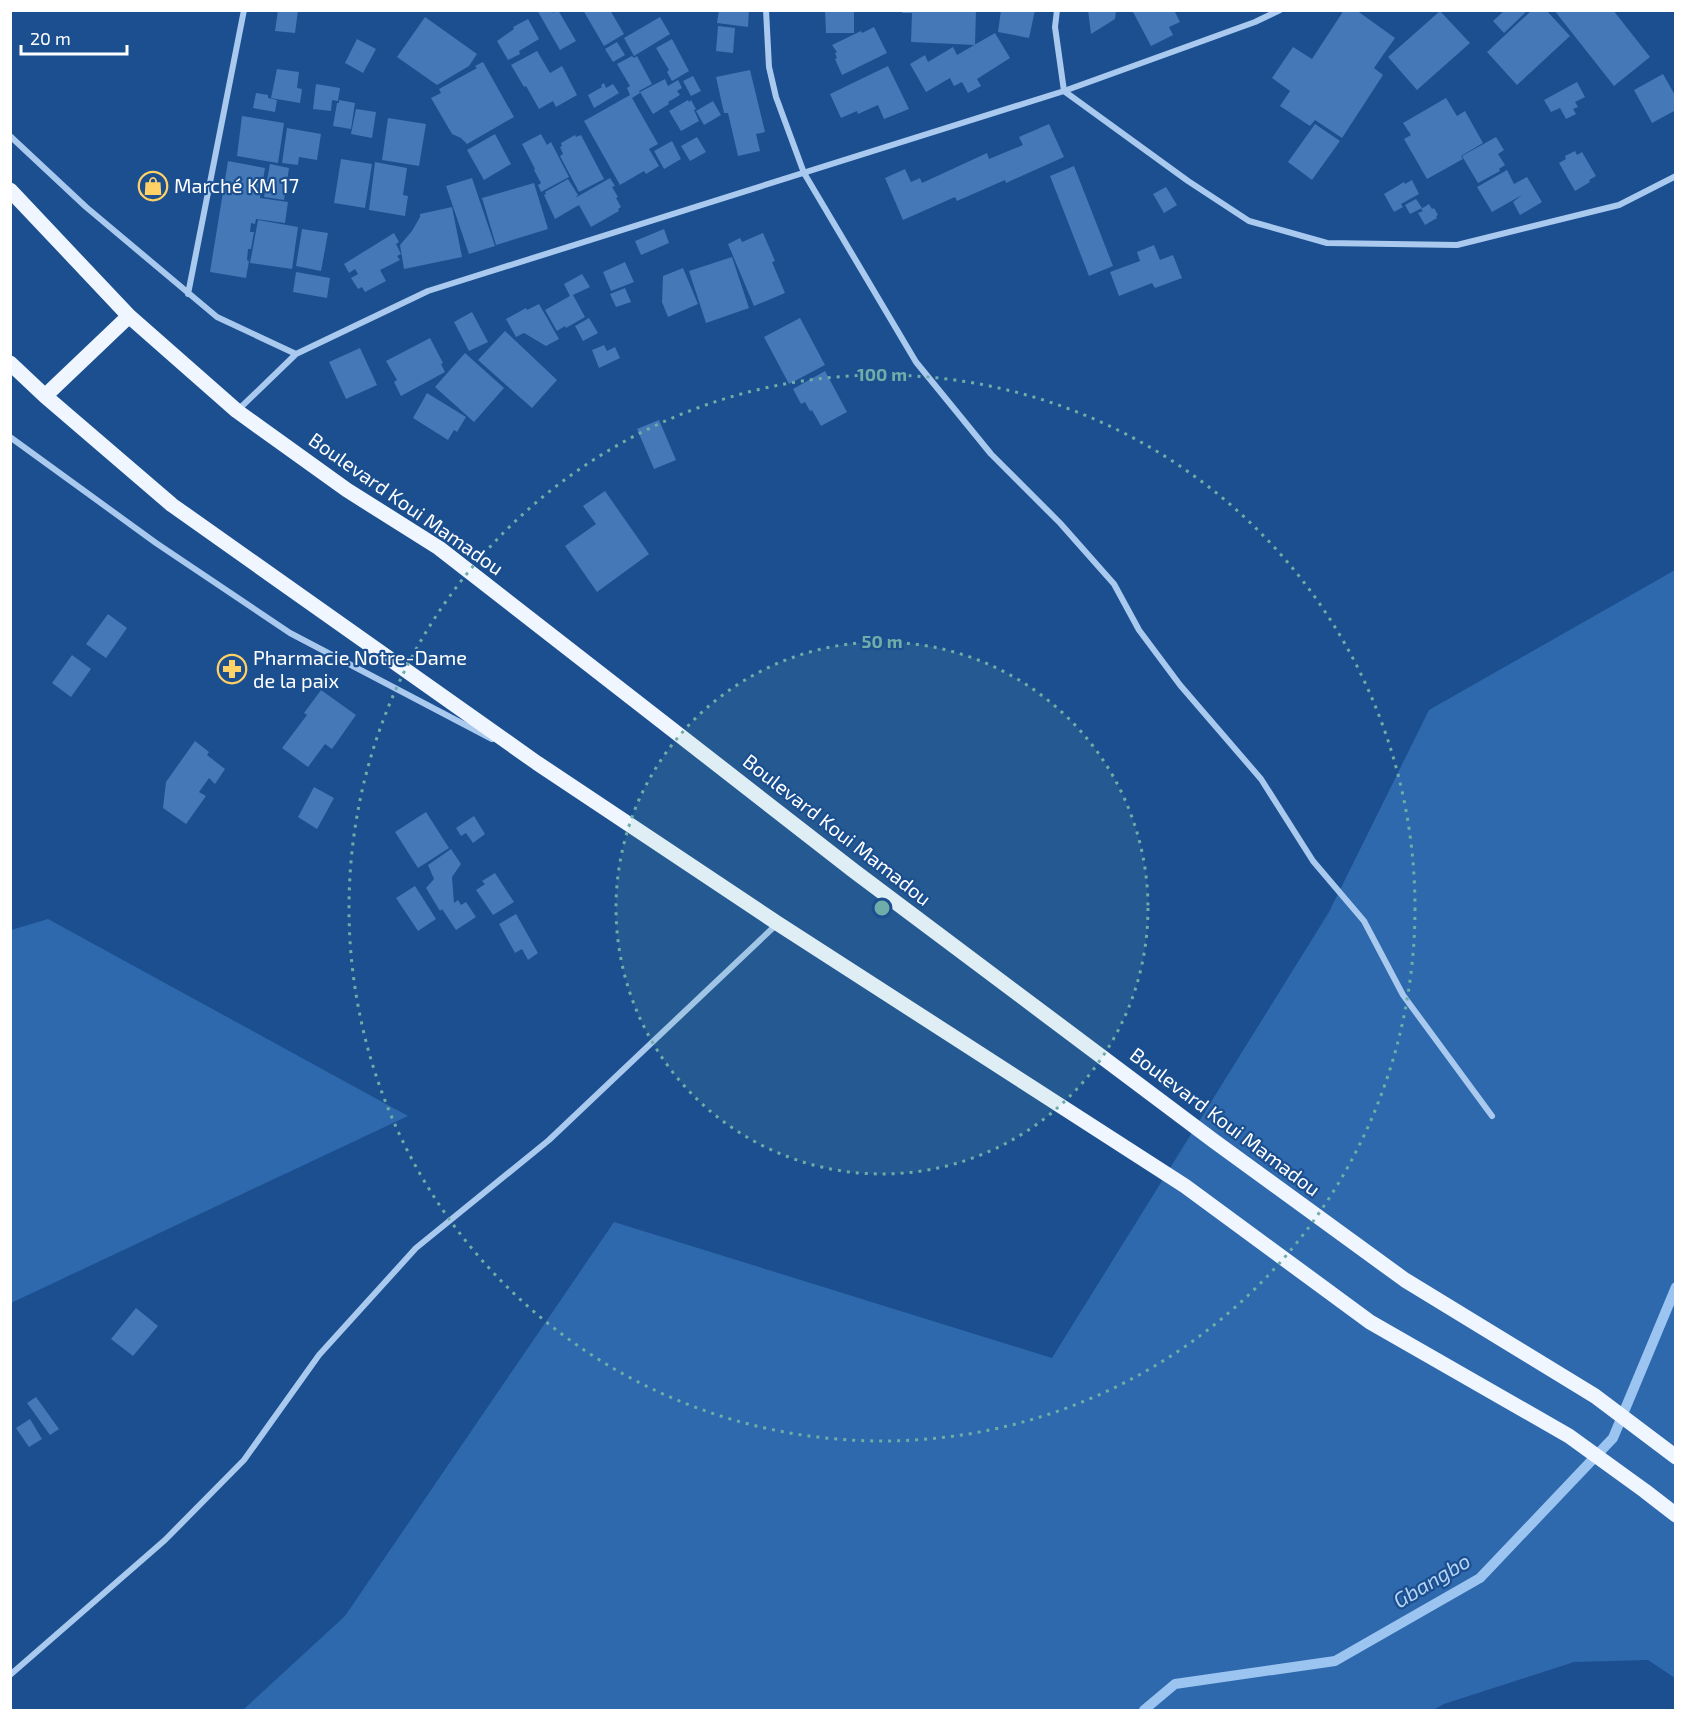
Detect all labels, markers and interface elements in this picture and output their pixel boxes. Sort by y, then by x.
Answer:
scale bar [21,18,128,56]
text: 20 m [30,27,71,49]
shop icon: Marché KM 17 [137,170,169,202]
place label: Marché KM 17 [174,173,299,197]
text: 100 m [857,363,907,385]
street label: Boulevard Koui Mamadou [305,427,508,580]
text: 50 m [861,630,903,652]
place label: Pharmacie Notre-Dame de la paix [253,645,467,692]
pharmacy icon: Pharmacie Notre-Dame de la paix [216,653,248,685]
street label: Boulevard Koui Mamadou [739,748,936,910]
centre of rings [872,898,892,918]
street label: Boulevard Koui Mamadou [1126,1042,1325,1201]
water label: Gbangbo [1388,1547,1474,1612]

